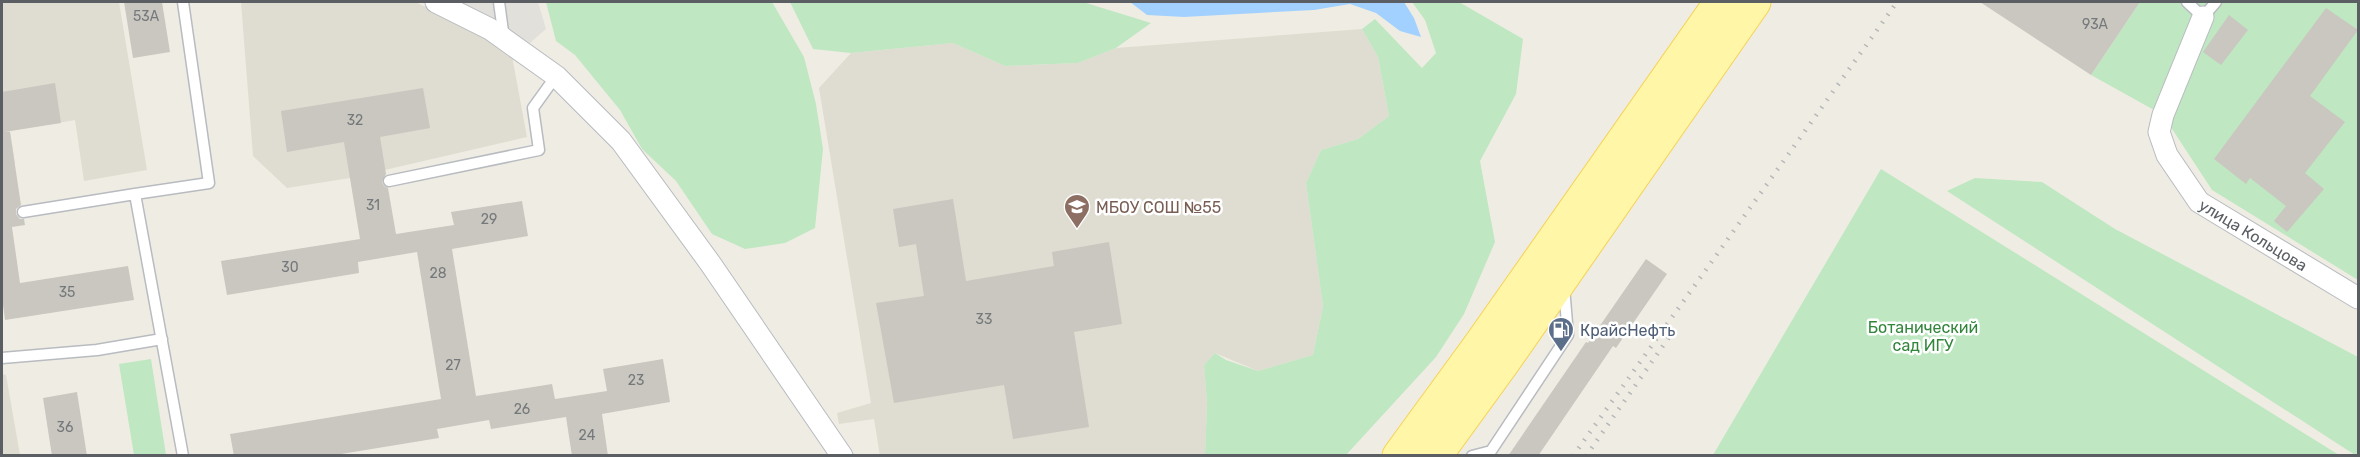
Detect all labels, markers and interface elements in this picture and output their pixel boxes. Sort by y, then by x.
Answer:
house number: 53А [133,8,160,25]
house number: 93А [2082,16,2109,33]
house number: 32 [347,112,363,129]
school or university icon: МБОУ СОШ №55 [1062,192,1092,230]
street label: улица Кольцова [2196,195,2311,275]
house number: 31 [366,197,380,214]
place label: МБОУ СОШ №55 [1096,198,1221,217]
house number: 29 [481,211,497,228]
house number: 30 [281,259,299,276]
house number: 28 [429,265,447,282]
house number: 35 [59,284,75,301]
house number: 33 [976,311,992,328]
fuel station icon: КрайсНефть [1546,315,1576,353]
park label: Ботанический сад ИГУ [1868,318,1978,355]
place label: КрайсНефть [1580,321,1675,340]
house number: 27 [445,357,461,374]
house number: 23 [628,372,644,389]
house number: 26 [514,401,530,418]
house number: 36 [57,419,73,436]
house number: 24 [579,427,596,444]

